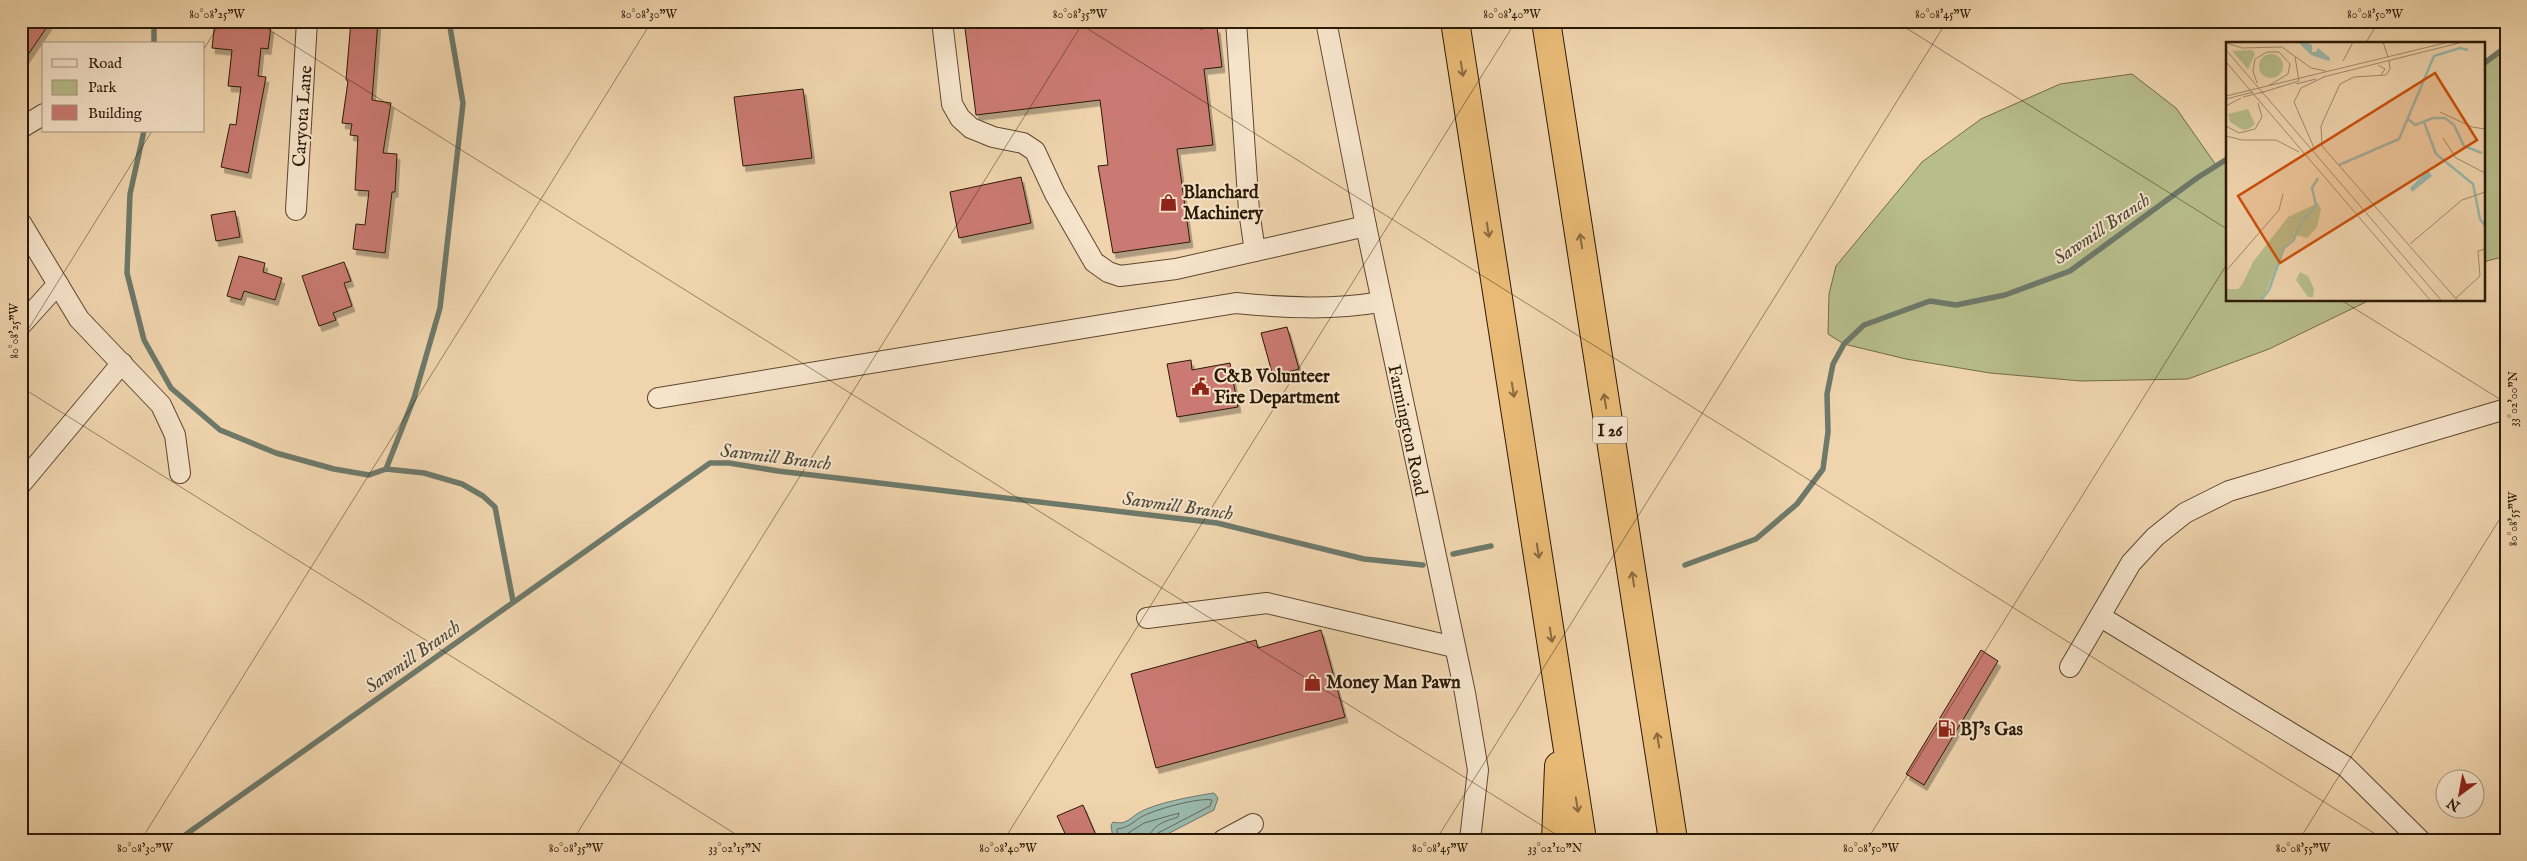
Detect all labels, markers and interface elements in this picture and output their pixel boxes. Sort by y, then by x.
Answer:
text: 80°08'25"W [189,7,245,22]
text: 80°08'30"W [621,7,678,22]
text: 80°08'35"W [1053,7,1108,22]
text: 80°08'40"W [1483,7,1541,22]
text: 80°08'45"W [1915,7,1972,22]
text: 80°08'50"W [2347,7,2404,22]
legend [42,42,205,132]
inset map [2226,42,2484,301]
text: Road [88,54,123,73]
one-way arrow [1458,61,1468,77]
street label: Caryota Lane [288,65,319,168]
text: Park [88,78,118,97]
text: Building [88,104,143,123]
place label: Blanchard Machinery [1183,182,1264,226]
water label: Sawmill Branch [2049,189,2155,271]
shop icon: Blanchard Machinery [1159,192,1179,212]
one-way arrow [1483,222,1493,238]
one-way arrow [1575,233,1585,249]
text: 80°08'25"W [7,303,22,359]
street label: Farmington Road [1381,363,1432,498]
place label: C&B Volunteer Fire Department [1214,366,1341,410]
text: 33°02'00"N [2506,371,2521,427]
public building icon: C&B Volunteer Fire Department [1190,376,1210,396]
one-way arrow [1508,382,1518,398]
one-way arrow [1600,394,1610,410]
road number: I 26 [1592,416,1628,444]
water label: Sawmill Branch [719,439,833,477]
water label: Sawmill Branch [1121,487,1235,527]
text: 80°08'55"W [2506,491,2521,546]
one-way arrow [1533,543,1543,559]
one-way arrow [1628,571,1638,587]
water label: Sawmill Branch [361,616,466,699]
one-way arrow [1547,627,1557,643]
shop icon: Money Man Pawn [1302,672,1322,692]
place label: Money Man Pawn [1326,672,1461,695]
fuel station icon: BJ’s Gas [1936,719,1956,739]
place label: BJ’s Gas [1960,719,2023,742]
one-way arrow [1653,732,1663,748]
north arrow [2434,768,2484,818]
text: N [2444,793,2464,816]
one-way arrow [1573,797,1583,813]
text: 80°08'30"W [117,841,174,856]
text: 80°08'35"W [549,841,604,856]
text: 33°02'15"N [709,841,762,856]
text: 80°08'40"W [979,841,1037,856]
text: 80°08'45"W [1412,841,1469,856]
text: 33°02'10"N [1528,841,1583,856]
text: 80°08'50"W [1843,841,1900,856]
text: 80°08'55"W [2276,841,2331,856]

